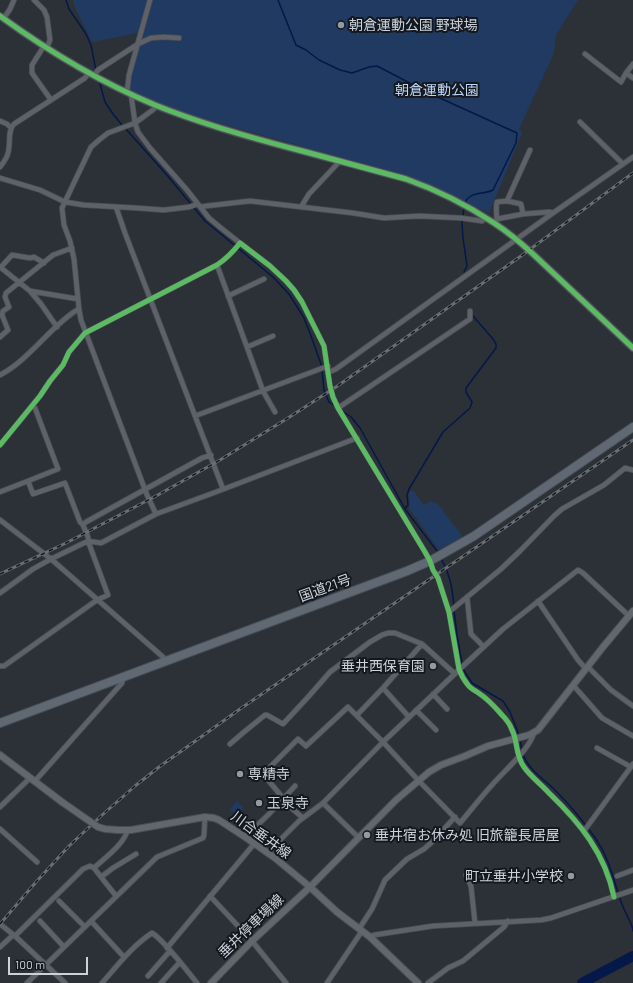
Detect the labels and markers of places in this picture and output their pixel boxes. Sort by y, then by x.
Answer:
place label: 朝倉運動公園 野球場 [349,17,478,33]
marker: 朝倉運動公園 野球場 [336,20,346,30]
place label: 垂井西保育園 [341,658,425,674]
marker: 垂井西保育園 [428,661,438,671]
place label: 専精寺 [248,766,290,782]
marker: 専精寺 [235,769,245,779]
place label: 玉泉寺 [267,795,309,811]
marker: 玉泉寺 [254,798,264,808]
place label: 垂井宿お休み処 旧旅籠長居屋 [375,827,560,843]
marker: 垂井宿お休み処 旧旅籠長居屋 [362,830,372,840]
place label: 町立垂井小学校 [465,868,563,884]
marker: 町立垂井小学校 [566,871,576,881]

